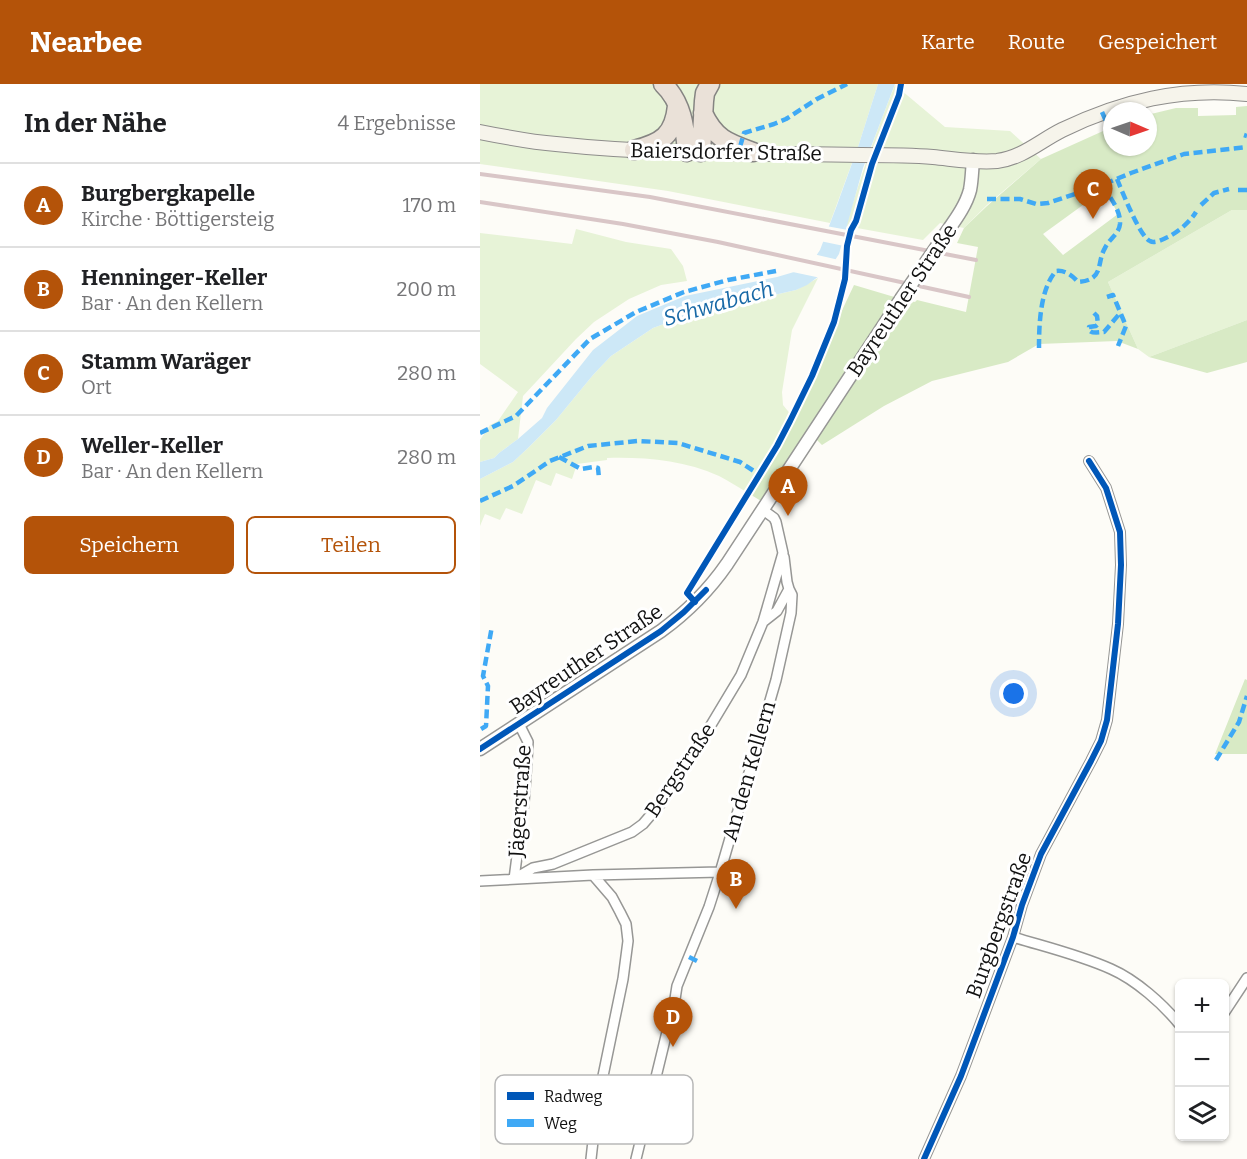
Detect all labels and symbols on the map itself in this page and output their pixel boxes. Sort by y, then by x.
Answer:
north arrow [1103,102,1157,156]
street label: Baiersdorfer Straße [630,137,822,167]
pin: C [1074,170,1112,219]
street label: Bayreuther Straße [841,219,963,381]
water label: Schwabach [660,275,776,332]
pin: A [768,466,808,516]
street label: Bayreuther Straße [505,598,667,720]
your location [999,679,1028,708]
street label: An den Kellern [717,698,781,844]
street label: Bergstraße [639,718,721,822]
street label: Jägerstraße [503,744,537,859]
street label: Burgbergstraße [961,849,1037,1001]
pin: B [716,860,756,909]
pin: D [654,998,692,1047]
legend [495,1075,693,1144]
text: Radweg [544,1087,602,1106]
text: Weg [544,1114,577,1133]

